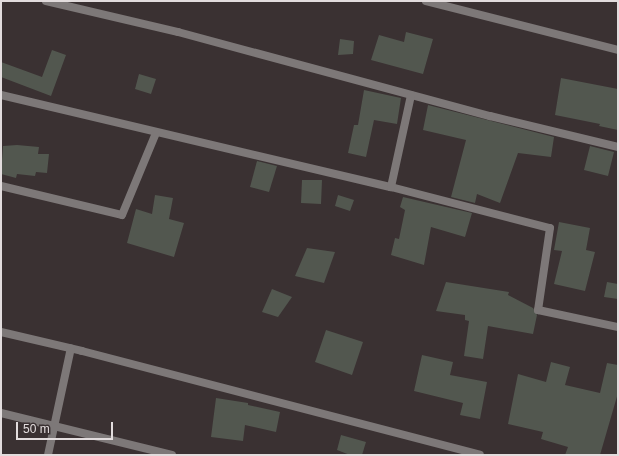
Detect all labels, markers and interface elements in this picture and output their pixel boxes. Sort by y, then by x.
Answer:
scale bar [18,414,115,440]
text: 50 m [23,422,50,436]

